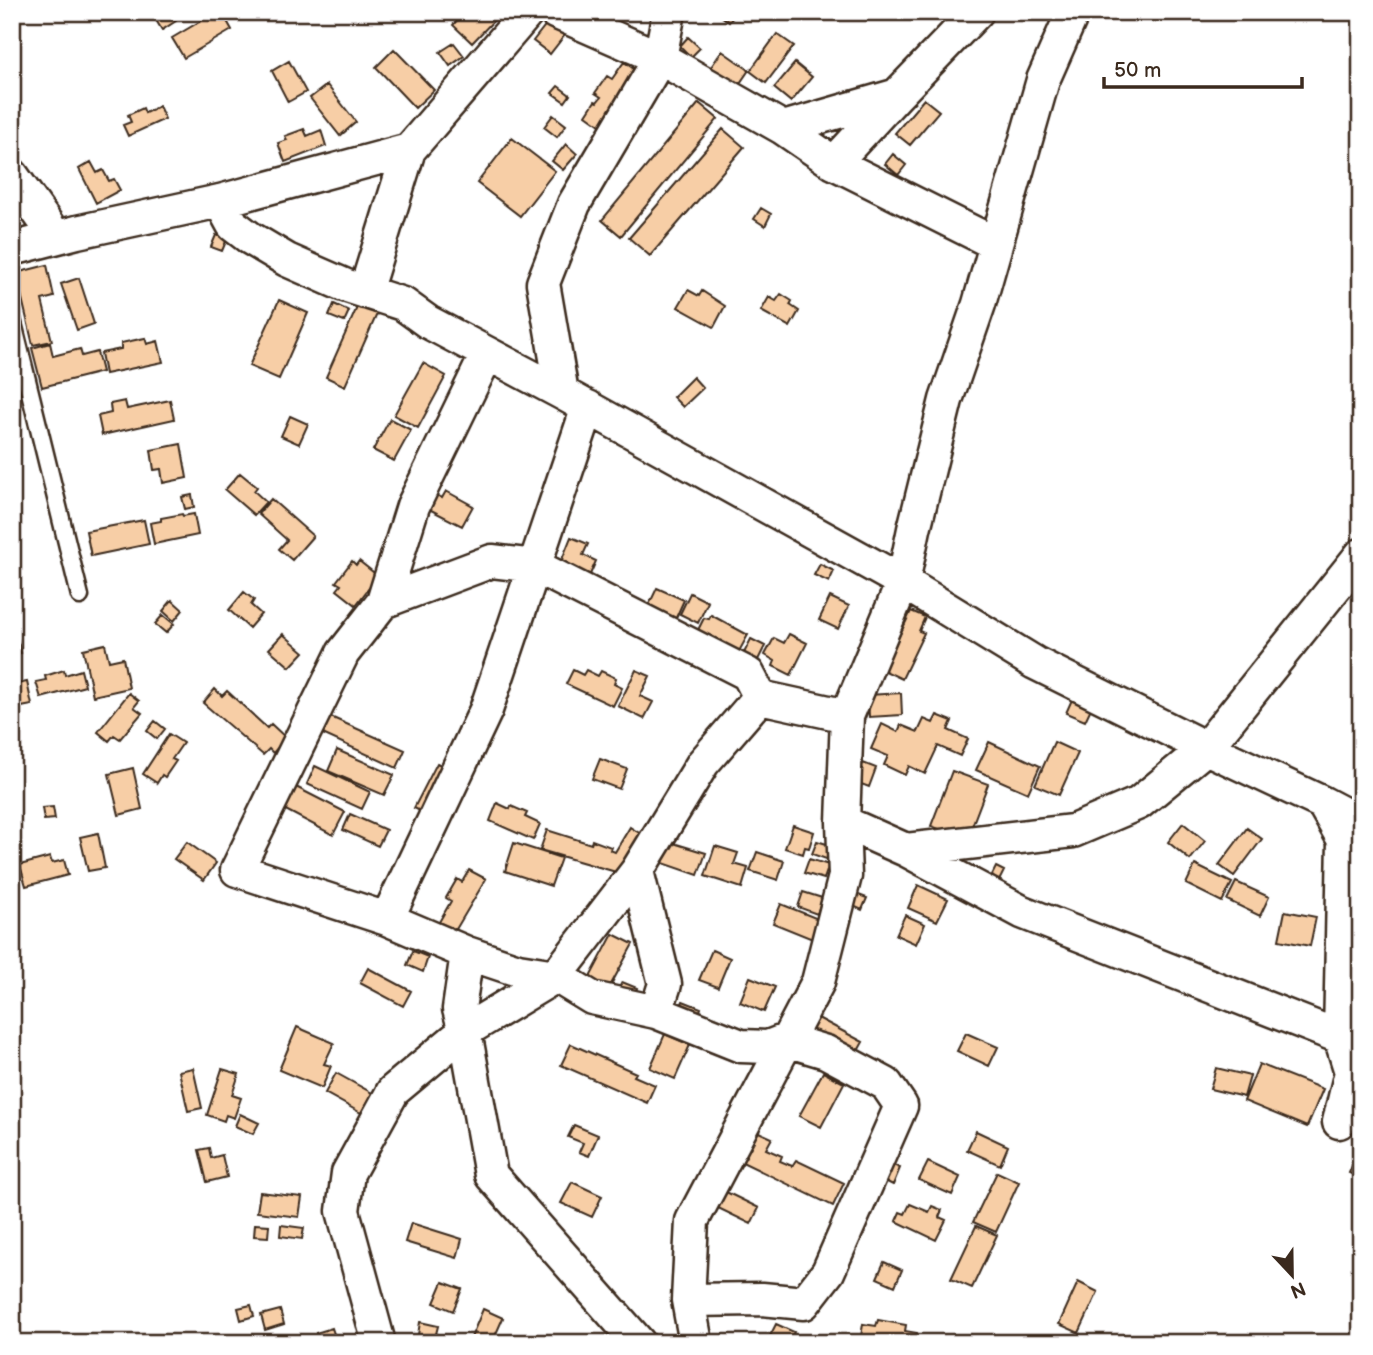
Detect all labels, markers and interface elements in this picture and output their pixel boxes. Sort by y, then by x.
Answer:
scale bar [1104,46,1301,90]
text: 50 m [1114,58,1161,83]
north arrow [1258,1240,1328,1310]
text: N [1287,1276,1309,1303]

